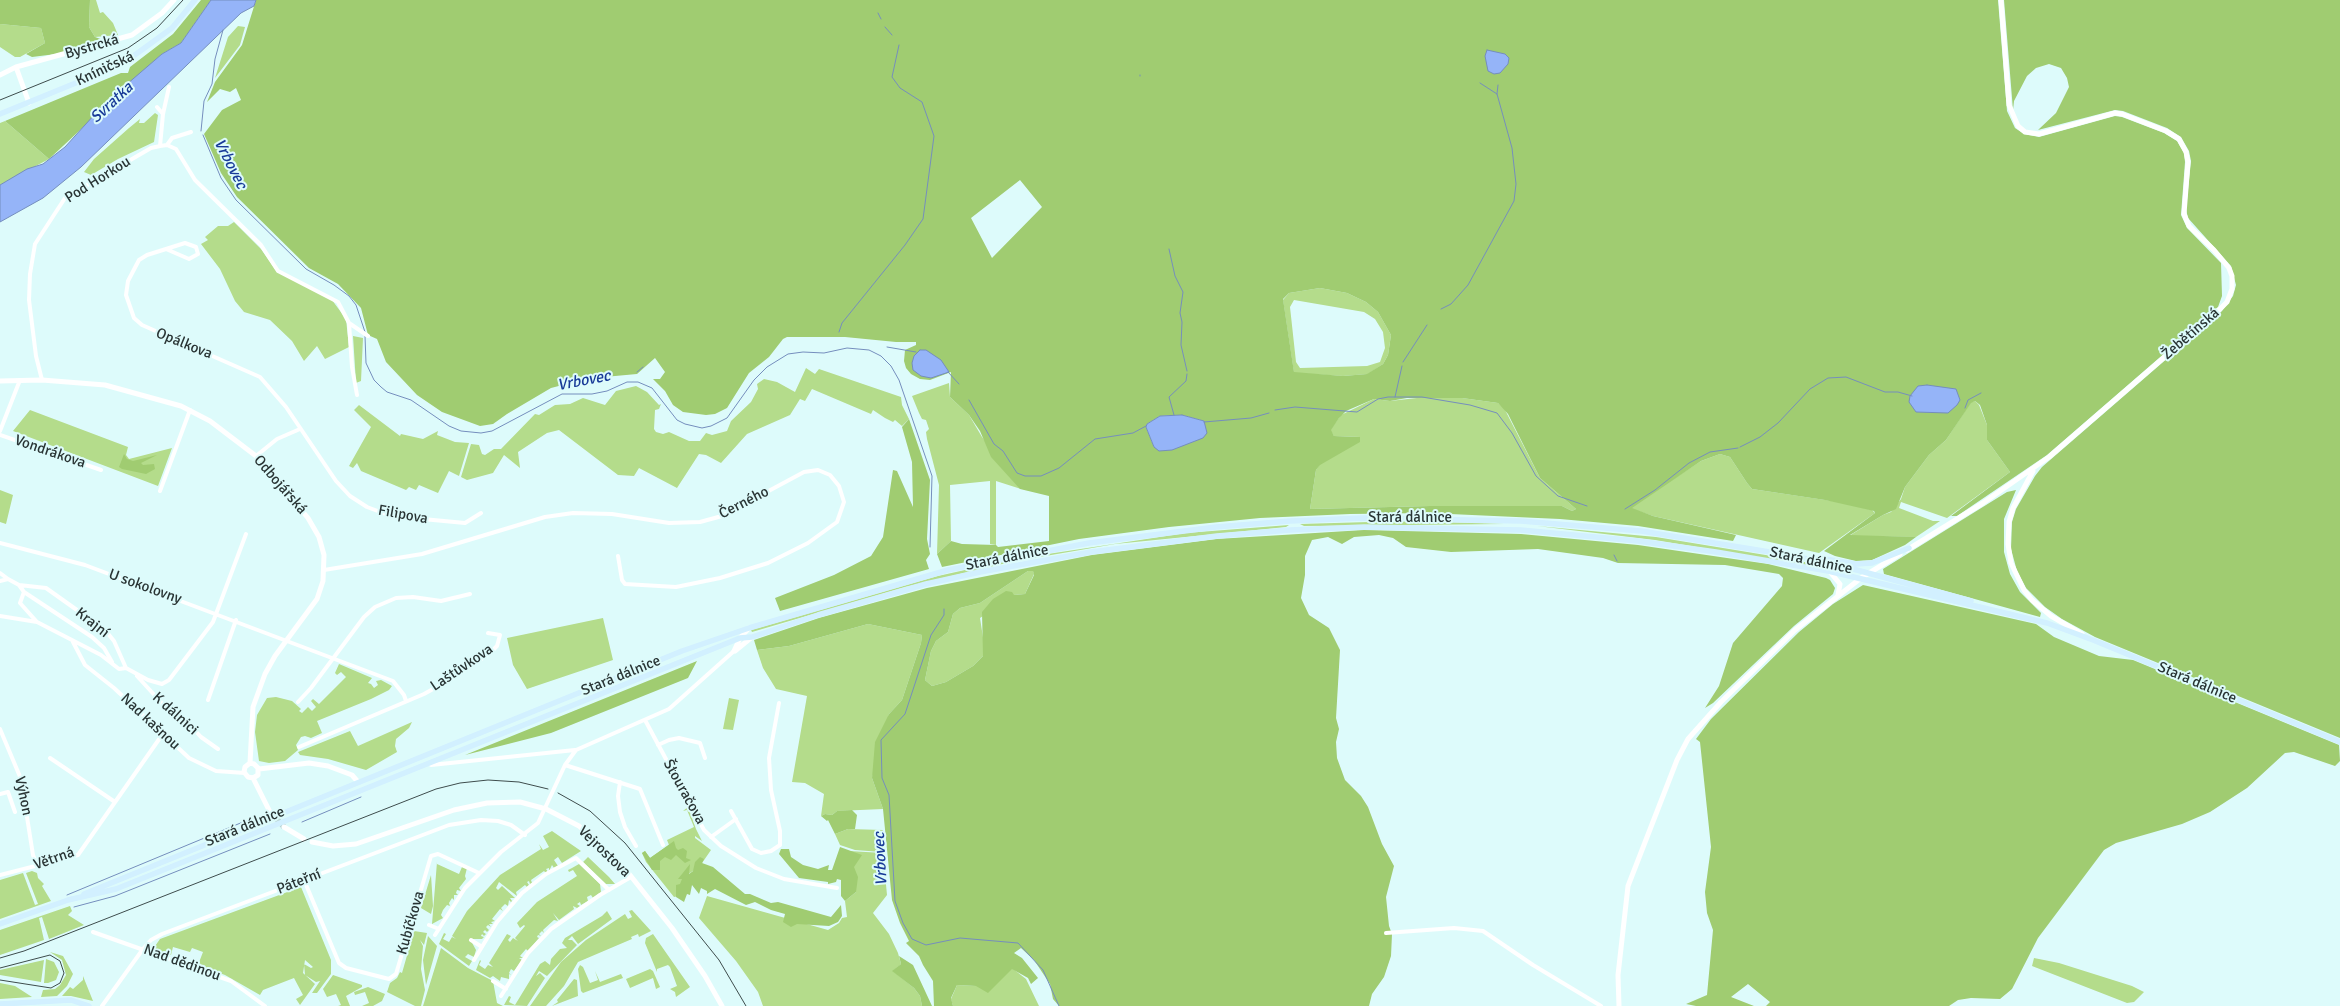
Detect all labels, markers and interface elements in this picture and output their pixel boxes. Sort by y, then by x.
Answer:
street label: Bystrcká [63,31,121,63]
street label: Kníničská [73,48,137,90]
water label: Svratka [87,78,137,128]
water label: Vrbovec [209,136,251,192]
street label: Pod Horkou [62,153,134,207]
street label: Žebětínská [2159,304,2223,364]
street label: Opálkova [153,325,215,363]
water label: Vrbovec [556,366,612,396]
street label: Vondrákova [12,431,88,473]
street label: Odbojářská [249,452,311,518]
street label: Černého [716,483,772,523]
street label: Filipova [377,502,429,528]
street label: Stará dálnice [1368,509,1452,527]
street label: Stará dálnice [964,541,1050,575]
street label: Stará dálnice [1768,543,1854,579]
street label: U sokolovny [106,565,184,609]
street label: Krajní [71,604,113,642]
street label: Laštůvkova [427,641,497,695]
street label: Stará dálnice [579,652,663,700]
street label: Stará dálnice [2155,658,2239,708]
street label: K dálnici [148,689,202,739]
street label: Nad kašnou [116,690,184,754]
street label: Štouračova [659,756,709,828]
street label: Výhon [10,775,36,817]
street label: Stará dálnice [203,803,287,851]
street label: Vejrostova [574,822,634,882]
water label: Vrbovec [870,832,892,886]
street label: Větrná [31,844,77,874]
street label: Páteřní [274,865,324,899]
street label: Kubíčkova [393,889,429,957]
street label: Nad dědinou [141,941,223,985]

